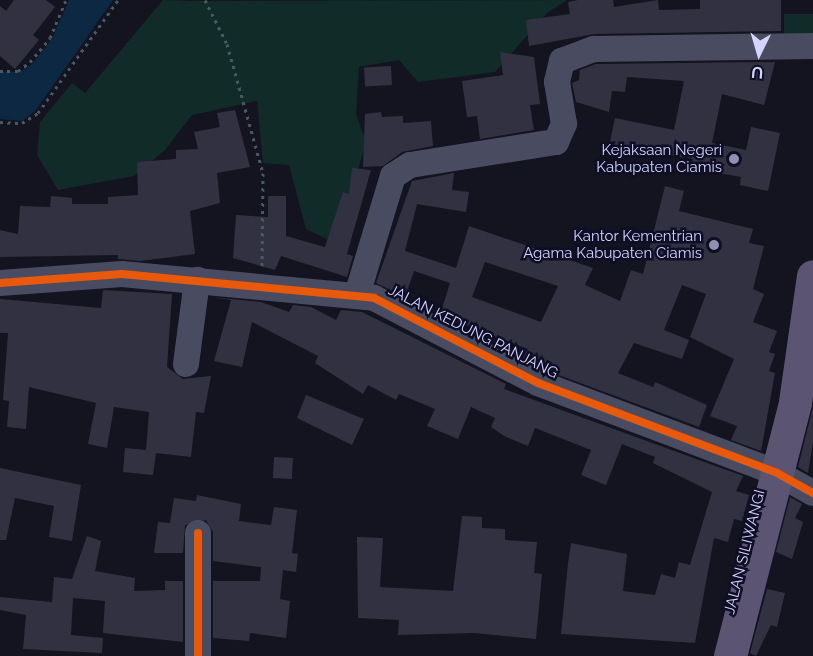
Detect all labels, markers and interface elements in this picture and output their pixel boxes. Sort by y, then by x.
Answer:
north arrow [729,24,789,84]
text: U [751,62,764,82]
place label: Kejaksaan Negeri Kabupaten Ciamis [596,141,722,176]
marker: Kejaksaan Negeri Kabupaten Ciamis [727,152,741,166]
place label: Kantor Kementrian Agama Kabupaten Ciamis [523,227,702,262]
marker: Kantor Kementrian Agama Kabupaten Ciamis [707,238,721,252]
street label: JALAN KEDUNG PANJANG [385,281,561,383]
street label: JALAN SILIWANGI [721,488,769,616]

